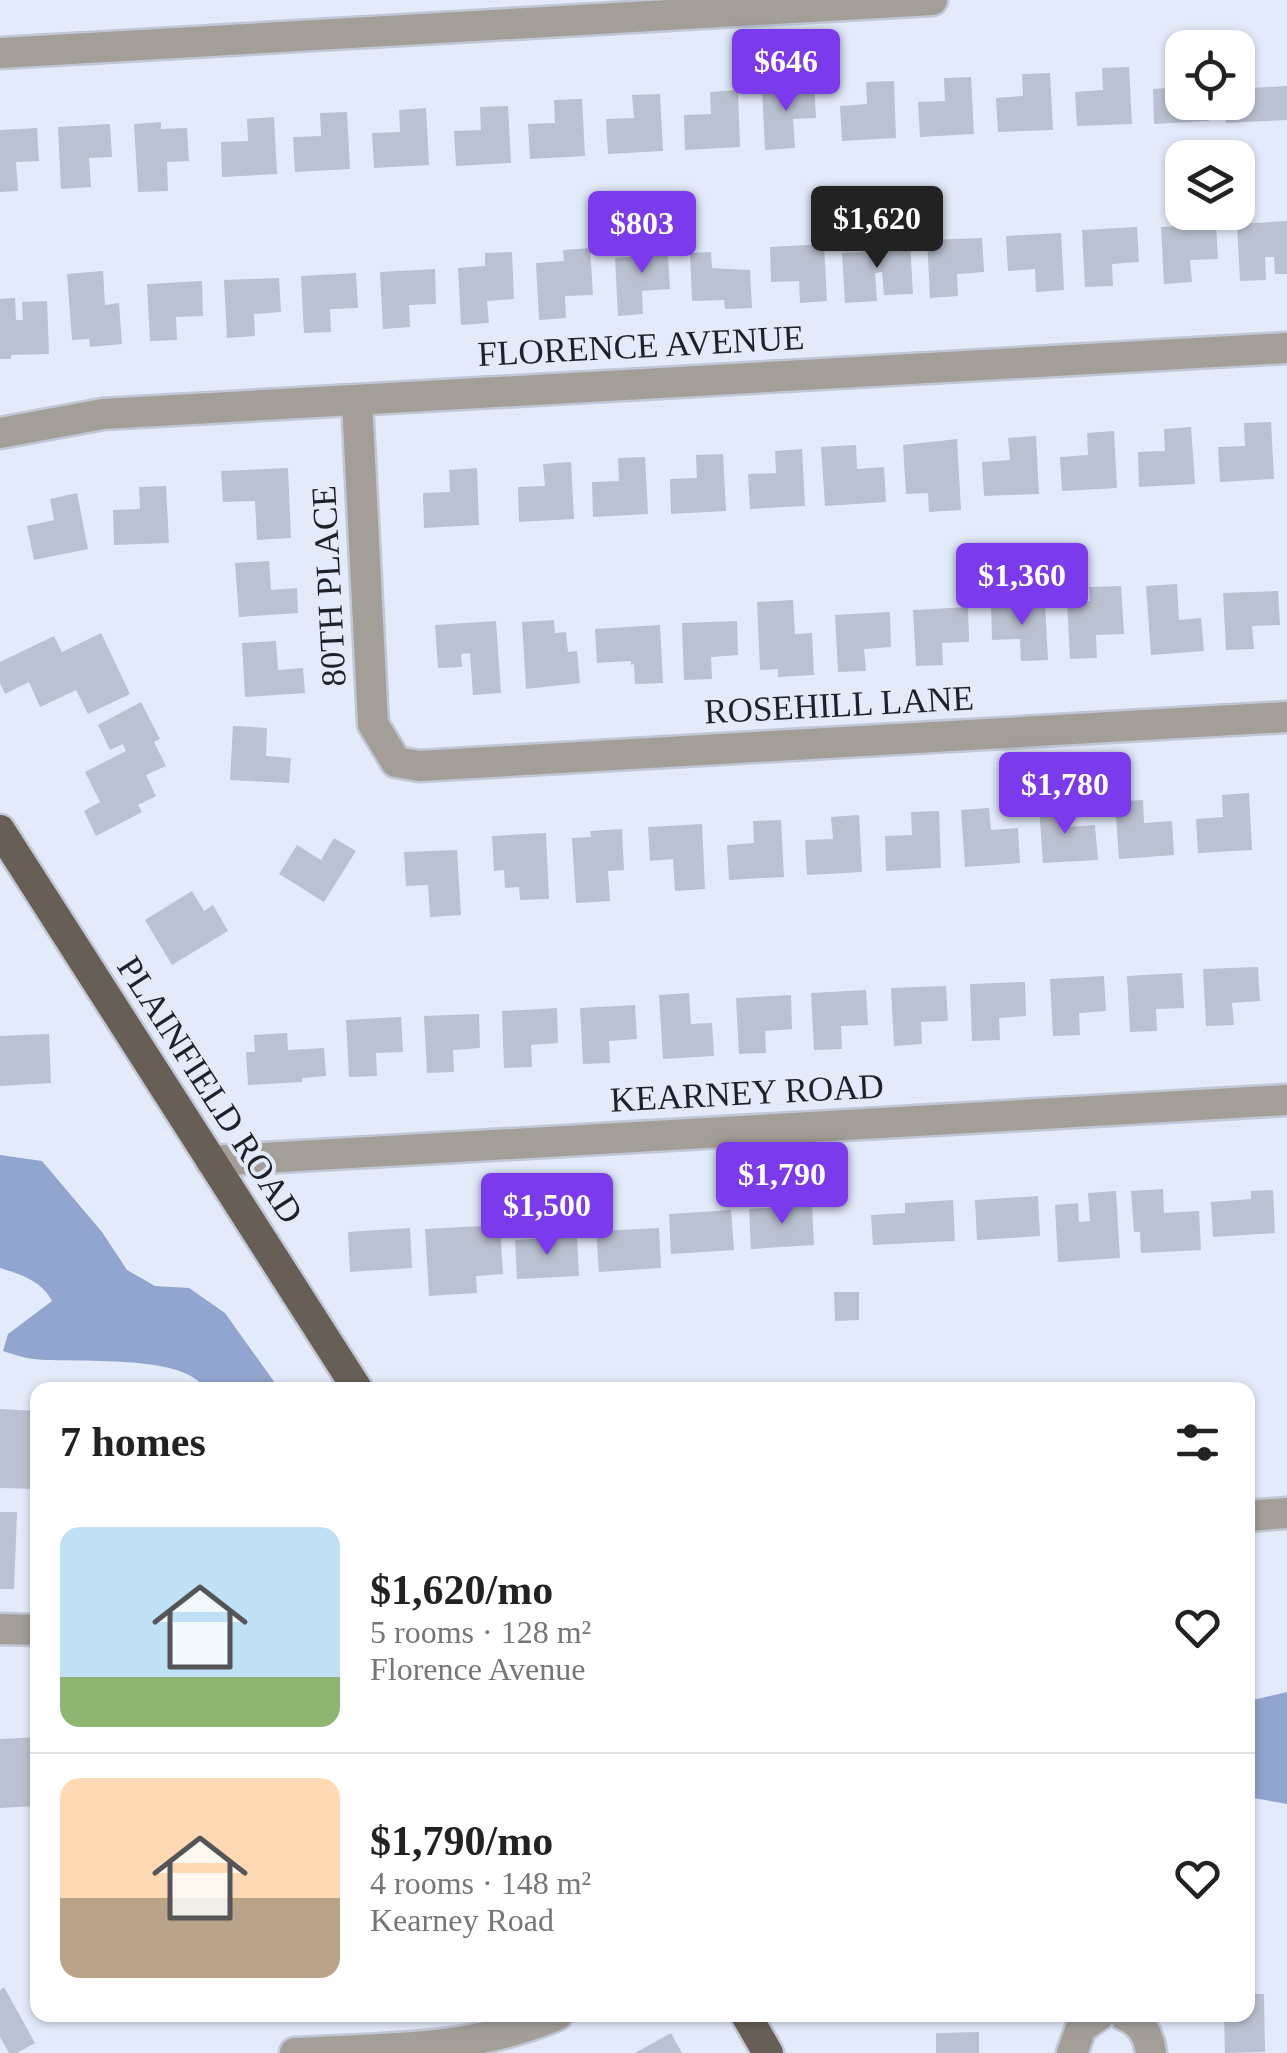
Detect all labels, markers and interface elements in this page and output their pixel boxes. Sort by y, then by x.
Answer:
pin: $646 [727,29,845,114]
map controls [1165,30,1255,230]
button: locate [1165,30,1255,120]
text: $646 [754,43,818,79]
button: layers [1165,140,1255,230]
pin: $1,620 [796,186,958,271]
pin: $803 [583,191,701,276]
text: $1,620 [833,200,921,236]
text: $803 [610,205,674,241]
street label: FLORENCE AVENUE [477,318,805,374]
street label: 80TH PLACE [304,484,354,688]
pin: $1,360 [941,543,1103,628]
text: $1,360 [978,557,1066,593]
street label: ROSEHILL LANE [703,678,975,732]
pin: $1,780 [984,752,1146,837]
text: $1,780 [1021,766,1109,802]
street label: PLAINFIELD ROAD [109,949,311,1231]
street label: KEARNEY ROAD [609,1066,885,1120]
pin: $1,790 [701,1142,863,1227]
text: $1,790 [738,1156,826,1192]
pin: $1,500 [466,1173,628,1258]
text: $1,500 [503,1187,591,1223]
icon: filters [1170,1415,1225,1470]
text: 7 homes [60,1419,206,1465]
icon: home [140,1567,260,1687]
text: $1,620/mo [370,1567,553,1613]
icon: heart [1170,1600,1225,1655]
text: 5 rooms · 128 m² [370,1614,591,1650]
text: Florence Avenue [370,1651,585,1687]
icon: home [140,1818,260,1938]
text: $1,790/mo [370,1818,553,1864]
icon: heart [1170,1851,1225,1906]
text: 4 rooms · 148 m² [370,1865,591,1901]
text: Kearney Road [370,1902,554,1938]

